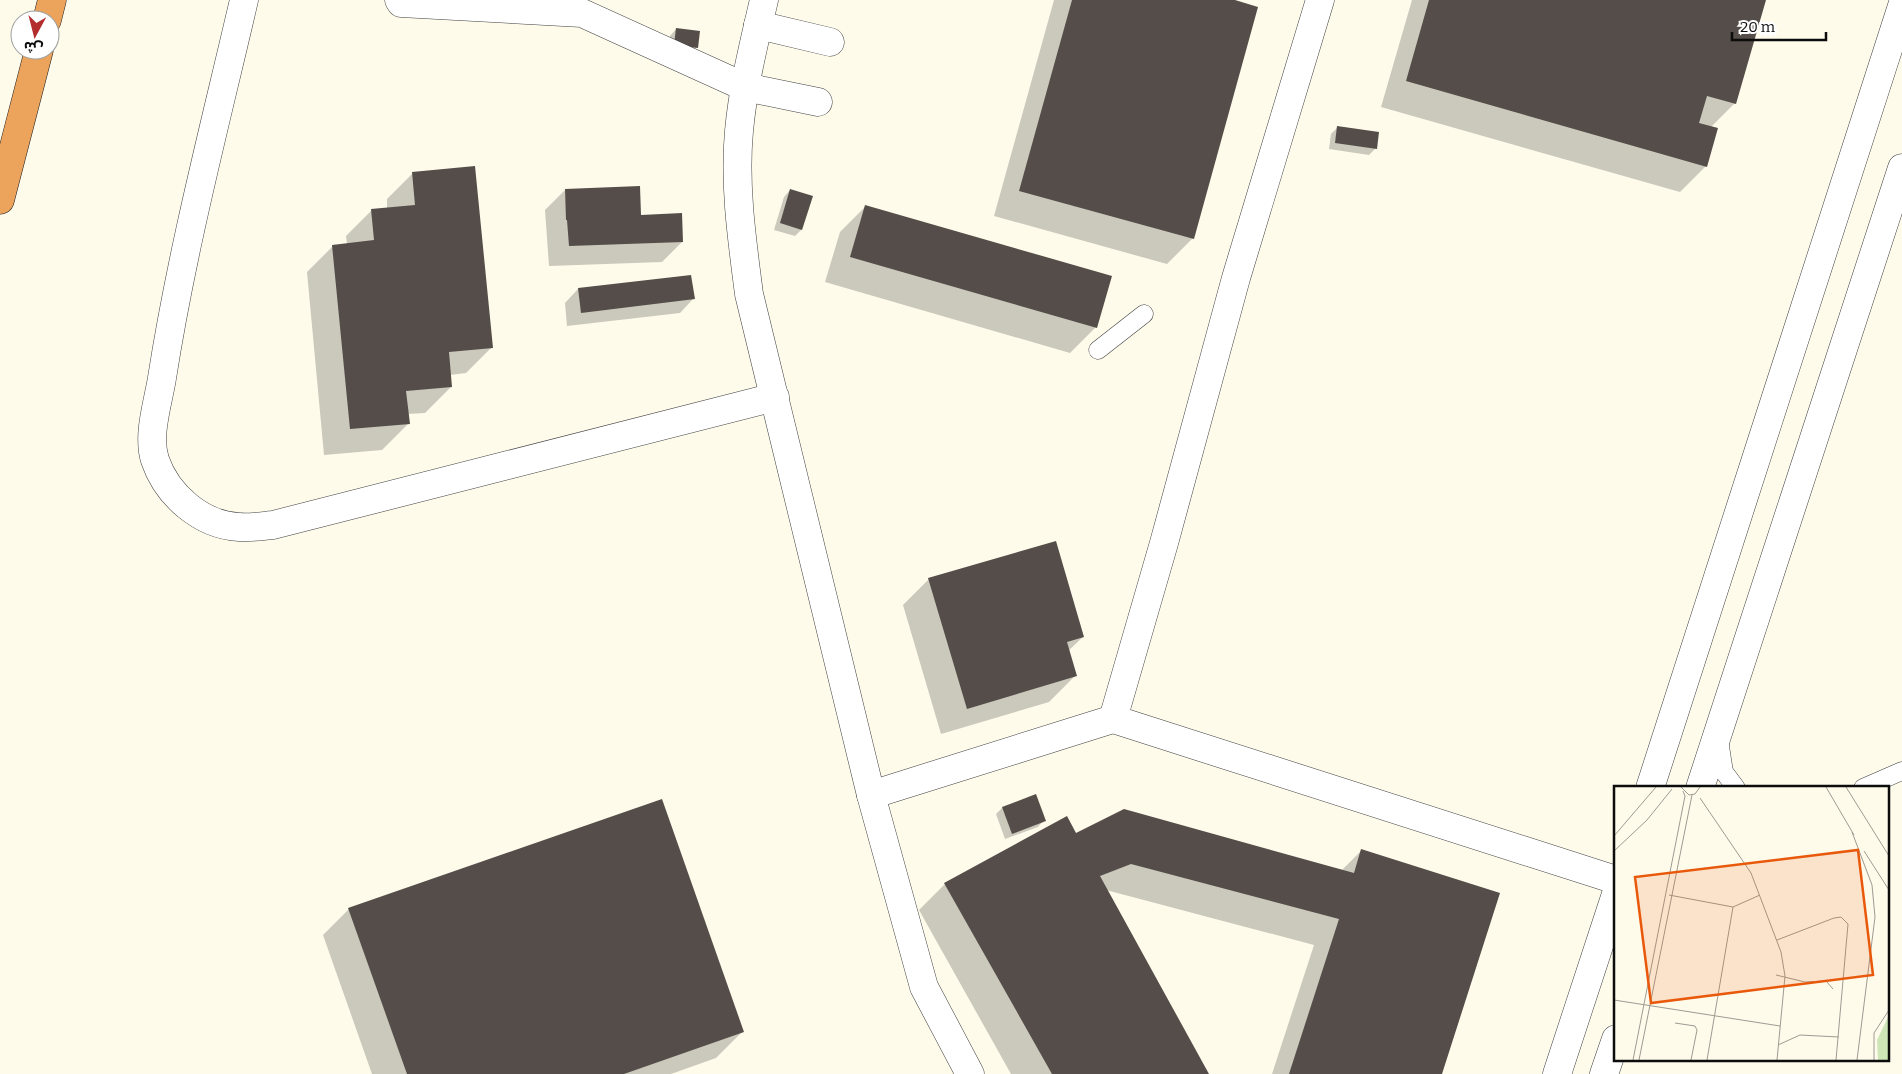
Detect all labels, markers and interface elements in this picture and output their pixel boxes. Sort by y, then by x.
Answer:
north arrow [10,10,60,60]
scale bar [1732,10,1826,42]
text: 20 m [1740,18,1776,36]
text: ش [23,38,44,57]
inset map [1614,786,1890,1062]

